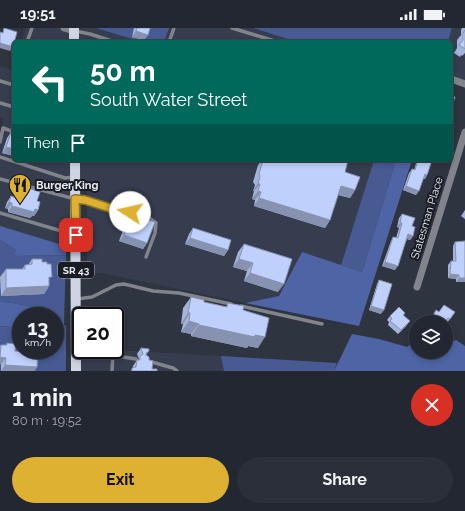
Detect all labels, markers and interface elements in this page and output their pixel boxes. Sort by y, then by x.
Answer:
text: 19:51 [20,5,56,23]
text: 50 m [90,55,156,88]
icon: left [24,56,76,108]
text: South Water Street [90,89,247,110]
icon: arrive [67,132,89,154]
text: Then [24,134,59,152]
restaurant icon: Burger King [7,172,33,205]
street label: Statesman Place [408,175,446,261]
place label: Burger King [36,179,98,192]
position arrow [109,191,151,233]
pin [59,218,93,252]
icon: arrive [65,224,87,246]
road number: SR 43 [58,262,94,278]
speed limit sign: 20 [72,307,124,359]
map controls [409,315,453,359]
button: layers [409,315,453,359]
text: 13 [27,316,49,340]
text: km/h [25,337,51,348]
text: 1 min [12,383,73,412]
button: close [411,384,453,426]
text: 80 m · 19:52 [12,413,82,428]
button: Exit [12,457,229,503]
button: Share [237,457,453,503]

